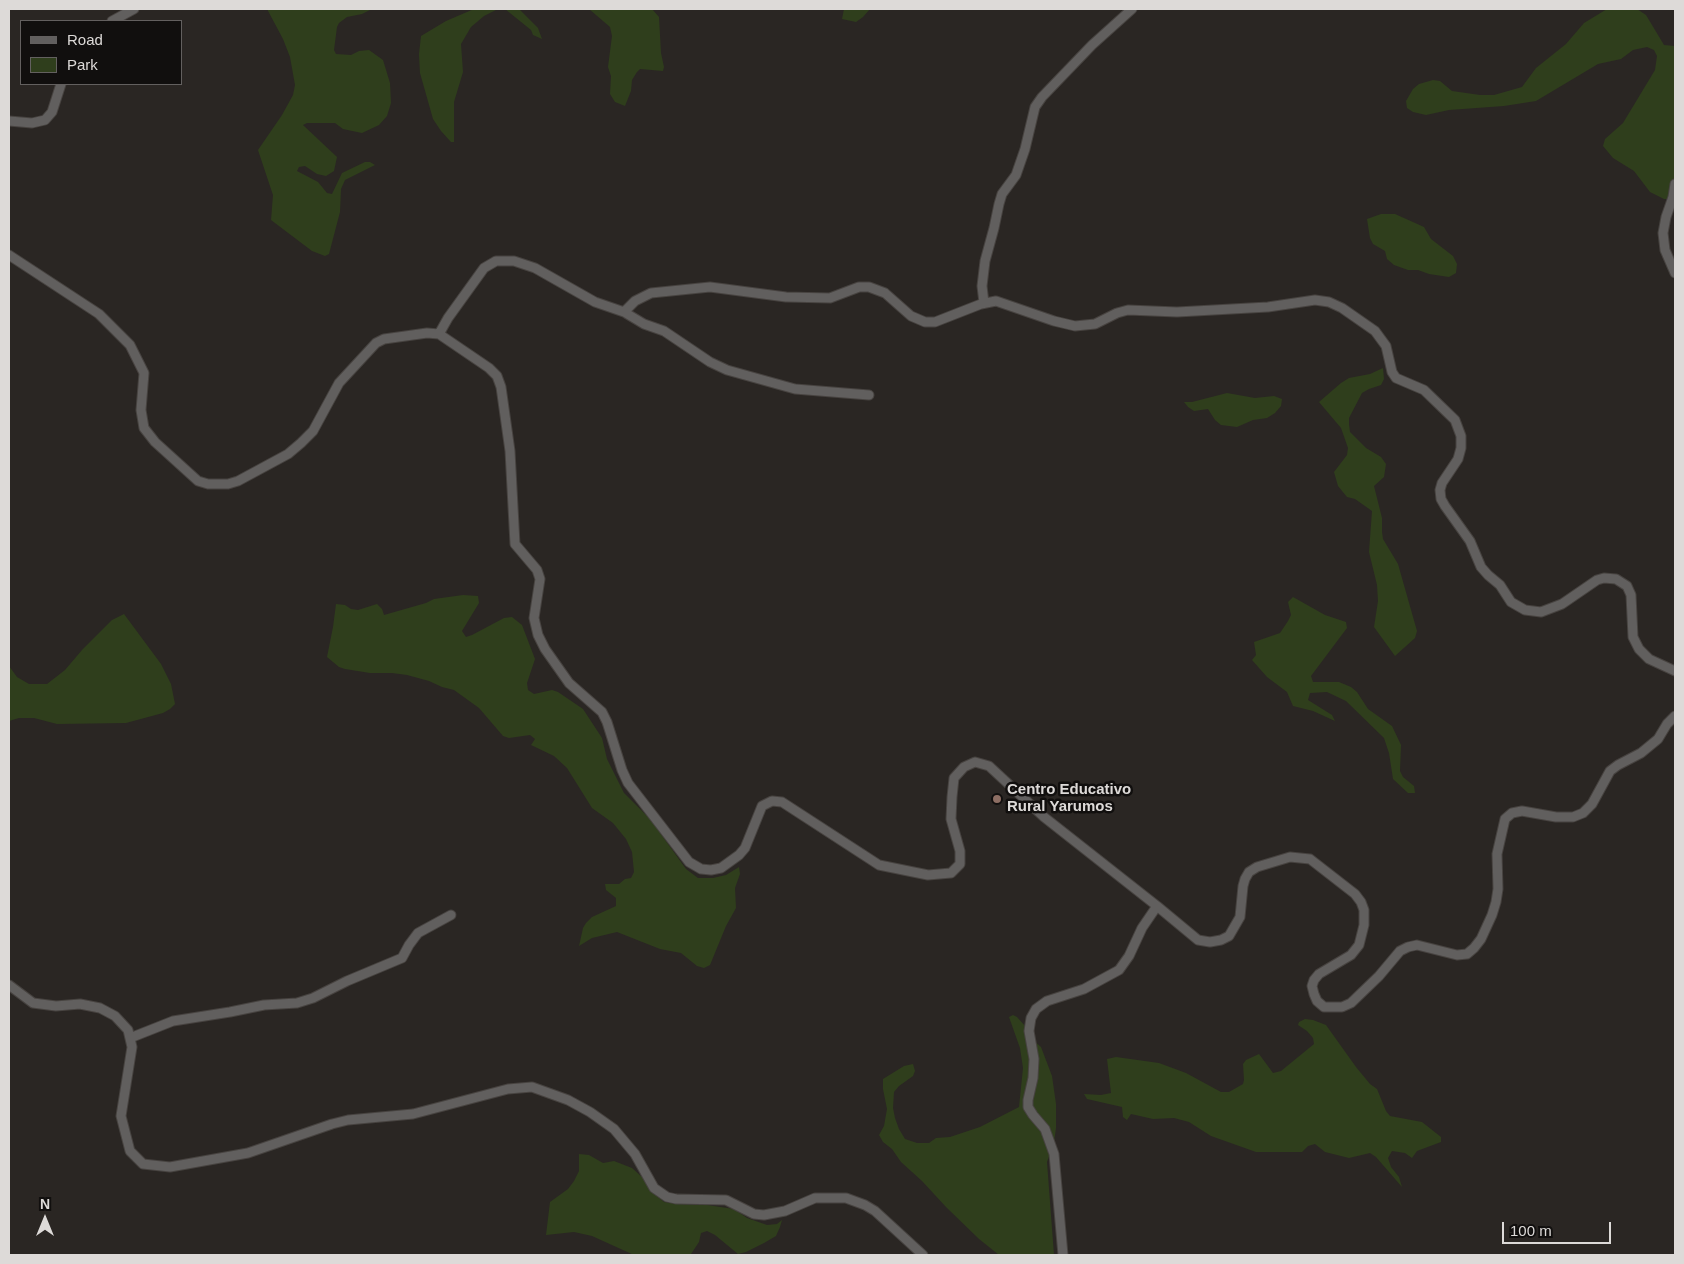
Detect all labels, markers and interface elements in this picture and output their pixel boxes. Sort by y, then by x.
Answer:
legend [20,20,182,85]
text: Road [67,31,103,48]
text: Park [67,56,98,73]
place label: Centro Educativo Rural Yarumos [1007,781,1131,816]
marker: Centro Educativo Rural Yarumos [991,793,1003,805]
north arrow [20,1194,70,1244]
text: N [40,1196,50,1212]
scale bar [1504,1212,1613,1244]
text: 100 m [1510,1222,1552,1239]

